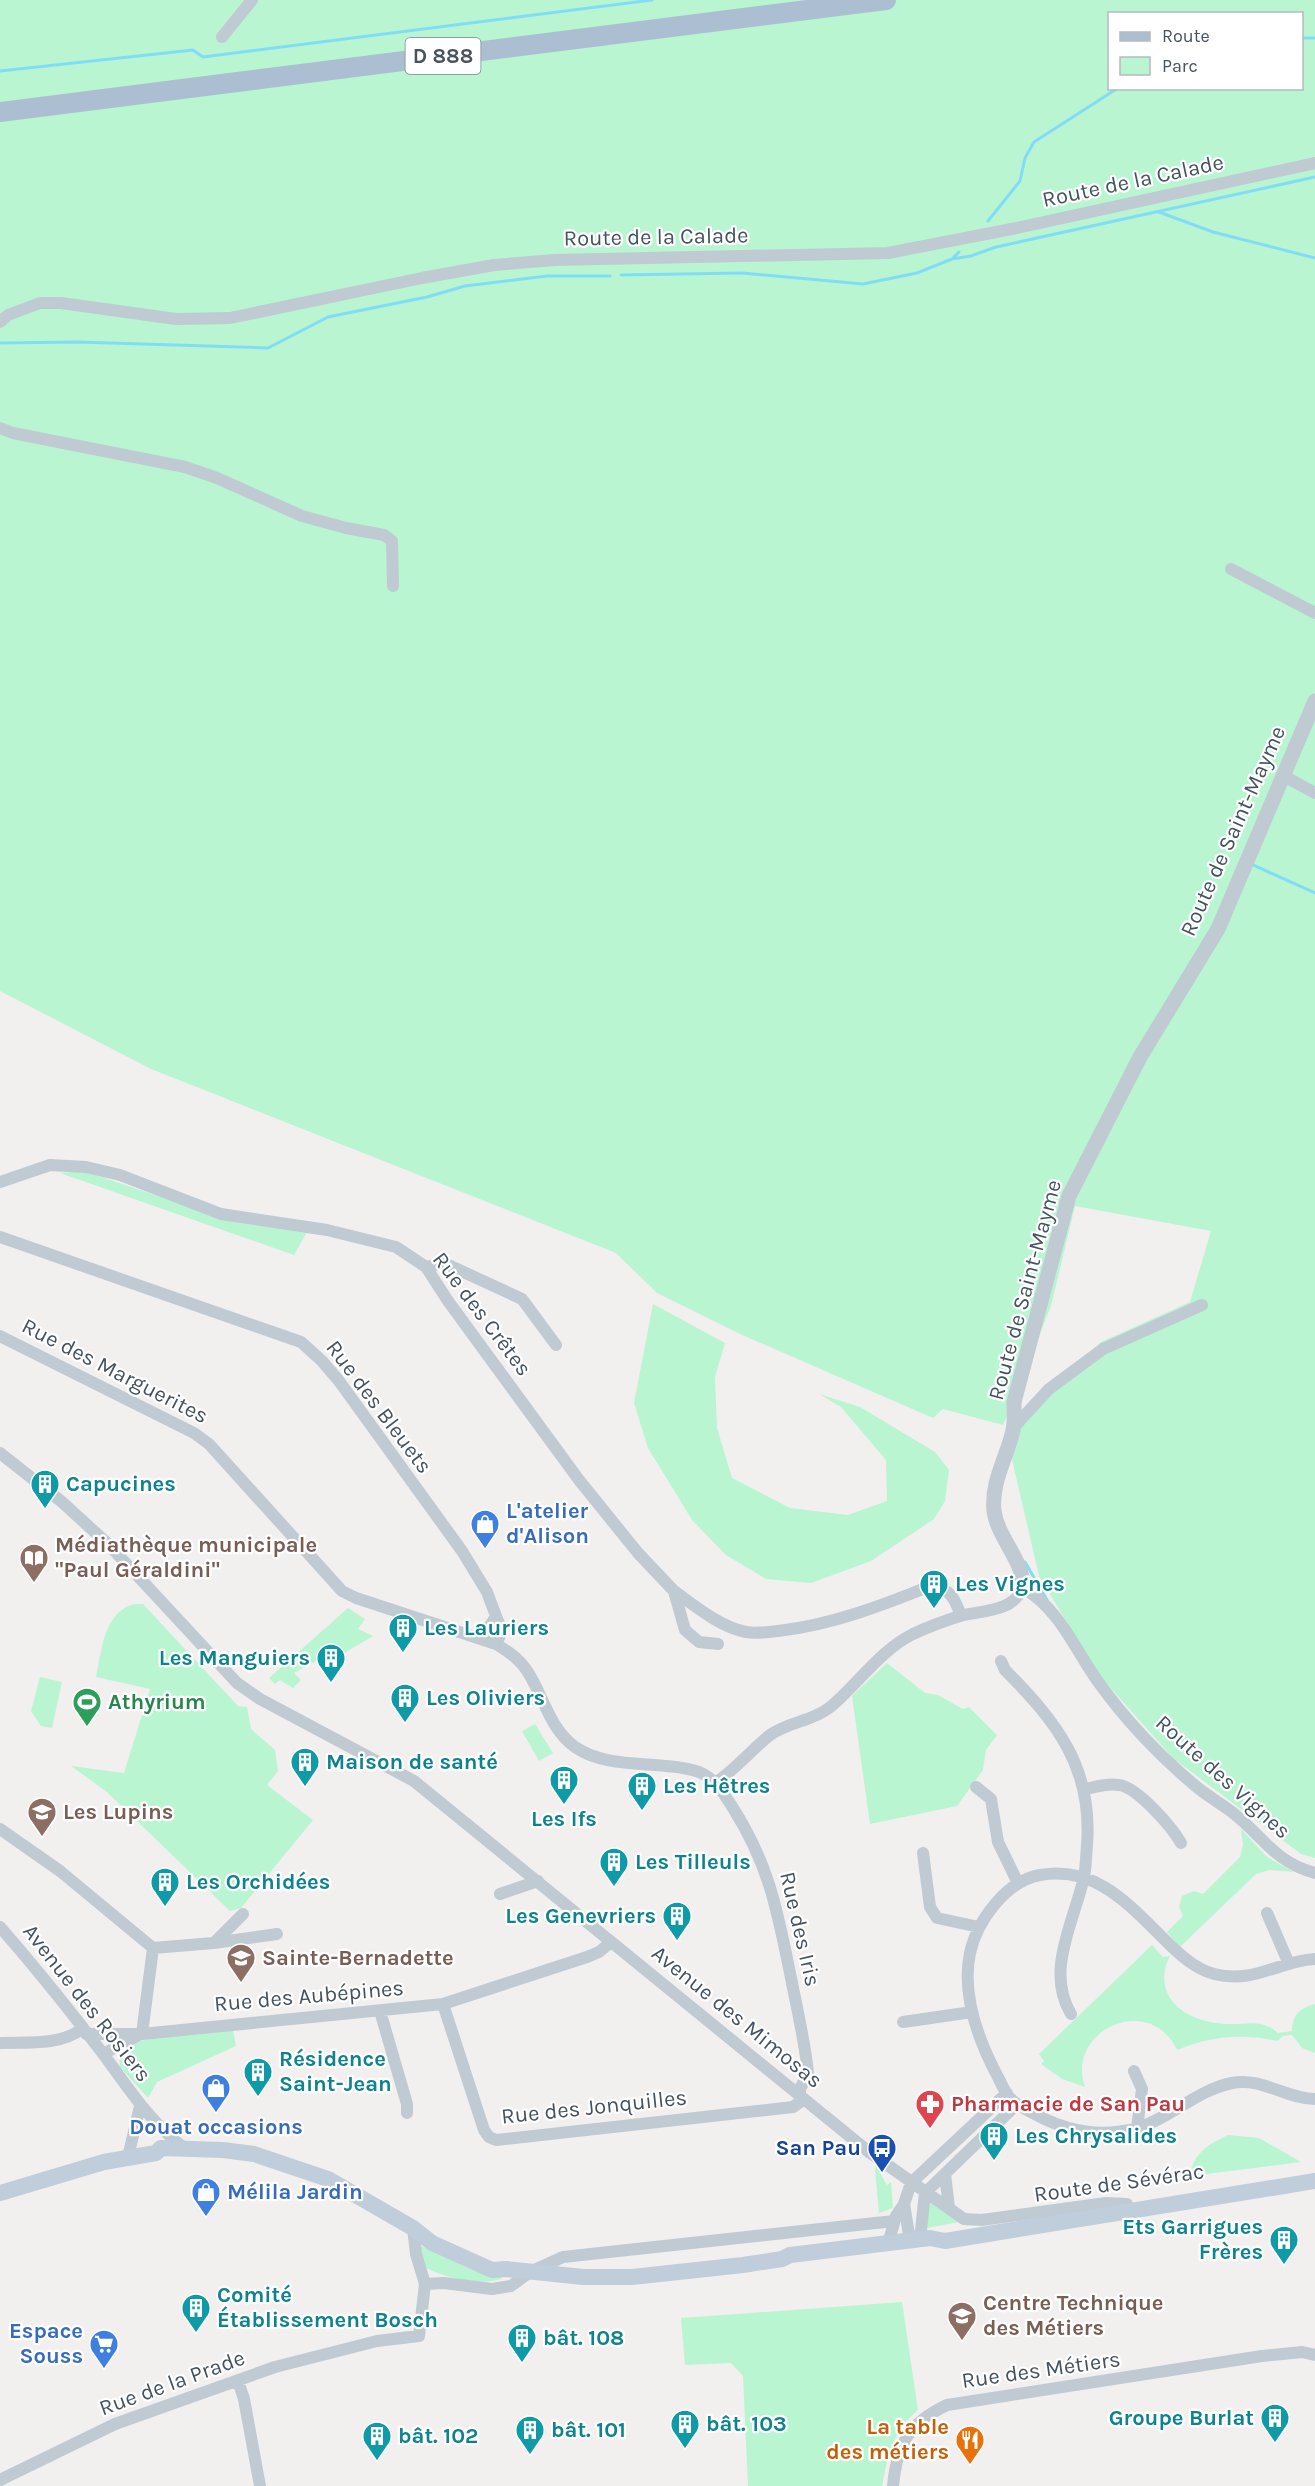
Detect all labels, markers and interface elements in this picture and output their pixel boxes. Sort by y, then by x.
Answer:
legend [1108,12,1303,90]
text: Route [1162,25,1210,47]
road number: D 888 [406,38,480,74]
text: Parc [1162,55,1198,77]
street label: Route de la Calade [1040,149,1226,213]
street label: Route de la Calade [563,222,749,252]
street label: Route de Saint-Mayme [1175,722,1291,940]
street label: Route de Saint-Mayme [983,1177,1067,1403]
street label: Rue des Crêtes [427,1247,537,1381]
street label: Rue des Marguerites [18,1313,212,1429]
street label: Rue des Bleuets [320,1335,438,1479]
building icon: Capucines [29,1468,61,1510]
place label: Capucines [66,1471,176,1497]
place label: L'atelier d'Alison [506,1498,589,1549]
shop icon: L'atelier d'Alison [469,1508,501,1550]
place label: Médiathèque municipale "Paul Géraldini" [55,1532,317,1583]
library icon: Médiathèque municipale "Paul Géraldini" [18,1542,50,1584]
building icon: Les Vignes [918,1568,950,1610]
place label: Les Vignes [955,1571,1065,1597]
building icon: Les Lauriers [387,1612,419,1654]
place label: Les Lauriers [424,1615,549,1641]
building icon: Les Manguiers [315,1642,347,1684]
place label: Les Manguiers [159,1645,310,1671]
building icon: Les Oliviers [389,1682,421,1724]
place label: Les Oliviers [426,1685,545,1711]
sports icon: Athyrium [71,1686,103,1728]
place label: Athyrium [108,1689,206,1715]
street label: Route des Vignes [1150,1710,1296,1844]
building icon: Maison de santé [289,1746,321,1788]
place label: Maison de santé [326,1749,498,1775]
building icon: Les Ifs [548,1764,580,1806]
building icon: Les Hêtres [626,1770,658,1812]
place label: Les Hêtres [663,1773,770,1799]
school or university icon: Les Lupins [26,1796,58,1838]
place label: Les Lupins [63,1799,173,1825]
place label: Les Ifs [531,1806,597,1832]
building icon: Les Tilleuls [598,1846,630,1888]
place label: Les Tilleuls [635,1849,751,1875]
building icon: Les Orchidées [149,1866,181,1908]
place label: Les Orchidées [186,1869,330,1895]
street label: Rue des Iris [774,1869,826,1989]
building icon: Les Genevriers [661,1900,693,1942]
place label: Les Genevriers [505,1903,656,1929]
street label: Avenue des Rosiers [17,1919,157,2087]
street label: Avenue des Mimosas [647,1940,827,2094]
school or university icon: Sainte-Bernadette [225,1942,257,1984]
place label: Sainte-Bernadette [262,1945,454,1971]
street label: Rue des Aubépines [213,1975,405,2017]
place label: Résidence Saint-Jean [279,2046,392,2097]
building icon: Résidence Saint-Jean [242,2056,274,2098]
shop icon: Douat occasions [200,2072,232,2114]
street label: Rue des Jonquilles [500,2084,688,2130]
pharmacy icon: Pharmacie de San Pau [914,2088,946,2130]
place label: Pharmacie de San Pau [951,2091,1185,2117]
place label: Douat occasions [129,2114,303,2140]
building icon: Les Chrysalides [978,2120,1010,2162]
place label: Les Chrysalides [1015,2123,1177,2149]
bus stop icon: San Pau [866,2132,898,2174]
place label: San Pau [775,2135,861,2161]
street label: Route de Sévérac [1032,2158,1206,2208]
shop icon: Mélila Jardin [190,2176,222,2218]
place label: Mélila Jardin [227,2179,363,2205]
place label: Ets Garrigues Frères [1122,2214,1263,2265]
building icon: Ets Garrigues Frères [1268,2224,1300,2266]
place label: Comité Établissement Bosch [217,2282,438,2333]
place label: Centre Technique des Métiers [983,2290,1164,2341]
building icon: Comité Établissement Bosch [180,2292,212,2334]
school or university icon: Centre Technique des Métiers [946,2300,978,2342]
place label: Espace Souss [9,2318,83,2369]
building icon: bât. 108 [506,2322,538,2364]
place label: bât. 108 [543,2325,624,2351]
supermarket icon: Espace Souss [88,2328,120,2370]
street label: Rue de la Prade [96,2345,248,2421]
street label: Rue des Métiers [960,2346,1122,2394]
building icon: Groupe Burlat [1259,2402,1291,2444]
place label: Groupe Burlat [1109,2405,1254,2431]
building icon: bât. 103 [669,2408,701,2450]
place label: bât. 103 [706,2411,787,2437]
building icon: bât. 101 [514,2414,546,2456]
place label: La table des métiers [826,2414,949,2465]
place label: bât. 101 [551,2417,626,2443]
building icon: bât. 102 [361,2420,393,2462]
place label: bât. 102 [398,2423,478,2449]
restaurant icon: La table des métiers [954,2424,986,2466]

